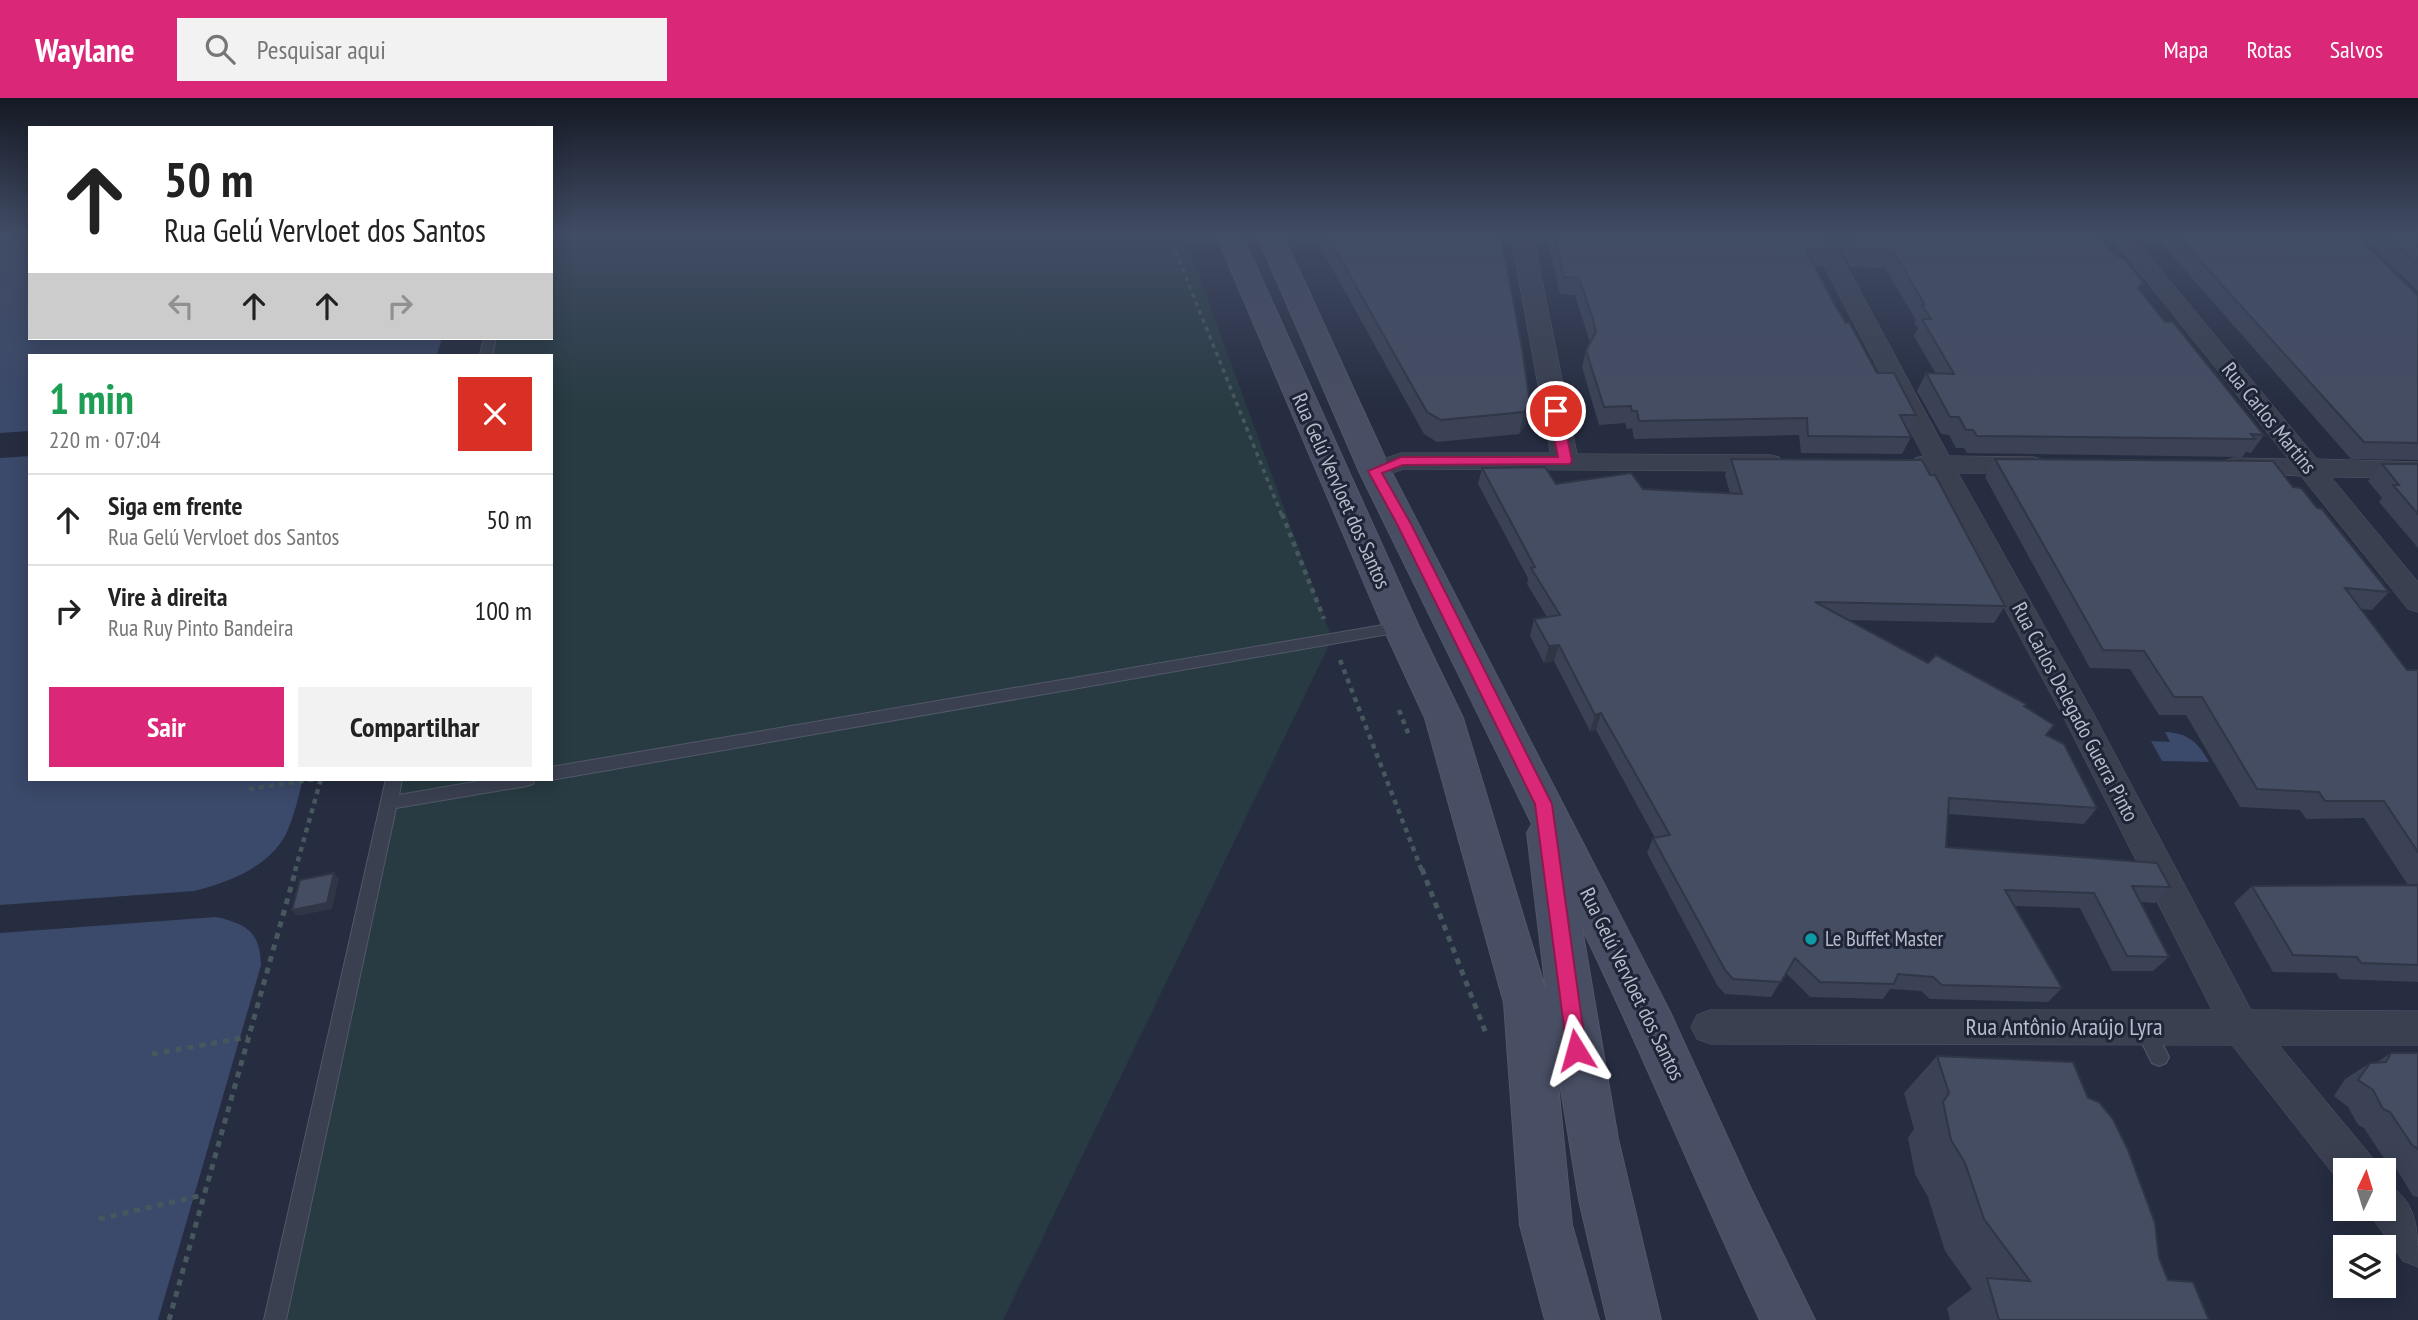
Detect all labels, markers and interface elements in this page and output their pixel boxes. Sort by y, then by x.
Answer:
search box [177,18,667,81]
text: Waylane [35,28,135,71]
icon: search [201,30,239,68]
text: Pesquisar aqui [257,33,386,66]
text: Mapa [2164,34,2208,65]
text: Rotas [2246,34,2292,65]
text: Salvos [2330,34,2383,65]
text: 50 m [164,147,253,211]
icon: ahead [49,154,140,245]
text: Rua Gelú Vervloet dos Santos [164,209,486,251]
icon: left [162,287,200,325]
icon: ahead [235,287,273,325]
icon: ahead [308,287,346,325]
icon: right [381,287,419,325]
street label: Rua Carlos Martins [2216,356,2323,479]
text: 1 min [49,371,134,426]
button: close [458,377,532,451]
pin [1526,381,1586,441]
street label: Rua Gelú Vervloet dos Santos [1286,389,1397,593]
icon: arrive [1537,392,1575,430]
text: 220 m · 07:04 [49,425,161,454]
text: Siga em frente [108,489,243,522]
icon: ahead [49,501,87,539]
text: 50 m [486,503,532,536]
text: Rua Gelú Vervloet dos Santos [108,522,339,551]
text: Vire à direita [108,580,227,613]
icon: right [49,592,87,630]
text: 100 m [474,594,532,627]
street label: Rua Carlos Delegado Guerra Pinto [2006,597,2145,826]
text: Rua Ruy Pinto Bandeira [108,613,293,642]
button: Sair [49,687,284,767]
button: Compartilhar [298,687,532,767]
street label: Rua Gelú Vervloet dos Santos [1574,883,1691,1085]
place label: Le Buffet Master [1825,925,1944,952]
marker: Le Buffet Master [1803,931,1819,947]
street label: Rua Antônio Araújo Lyra [1965,1011,2163,1042]
position arrow [1539,1013,1613,1087]
north arrow [2333,1158,2396,1222]
map controls [2333,1158,2396,1298]
button: layers [2333,1235,2396,1298]

